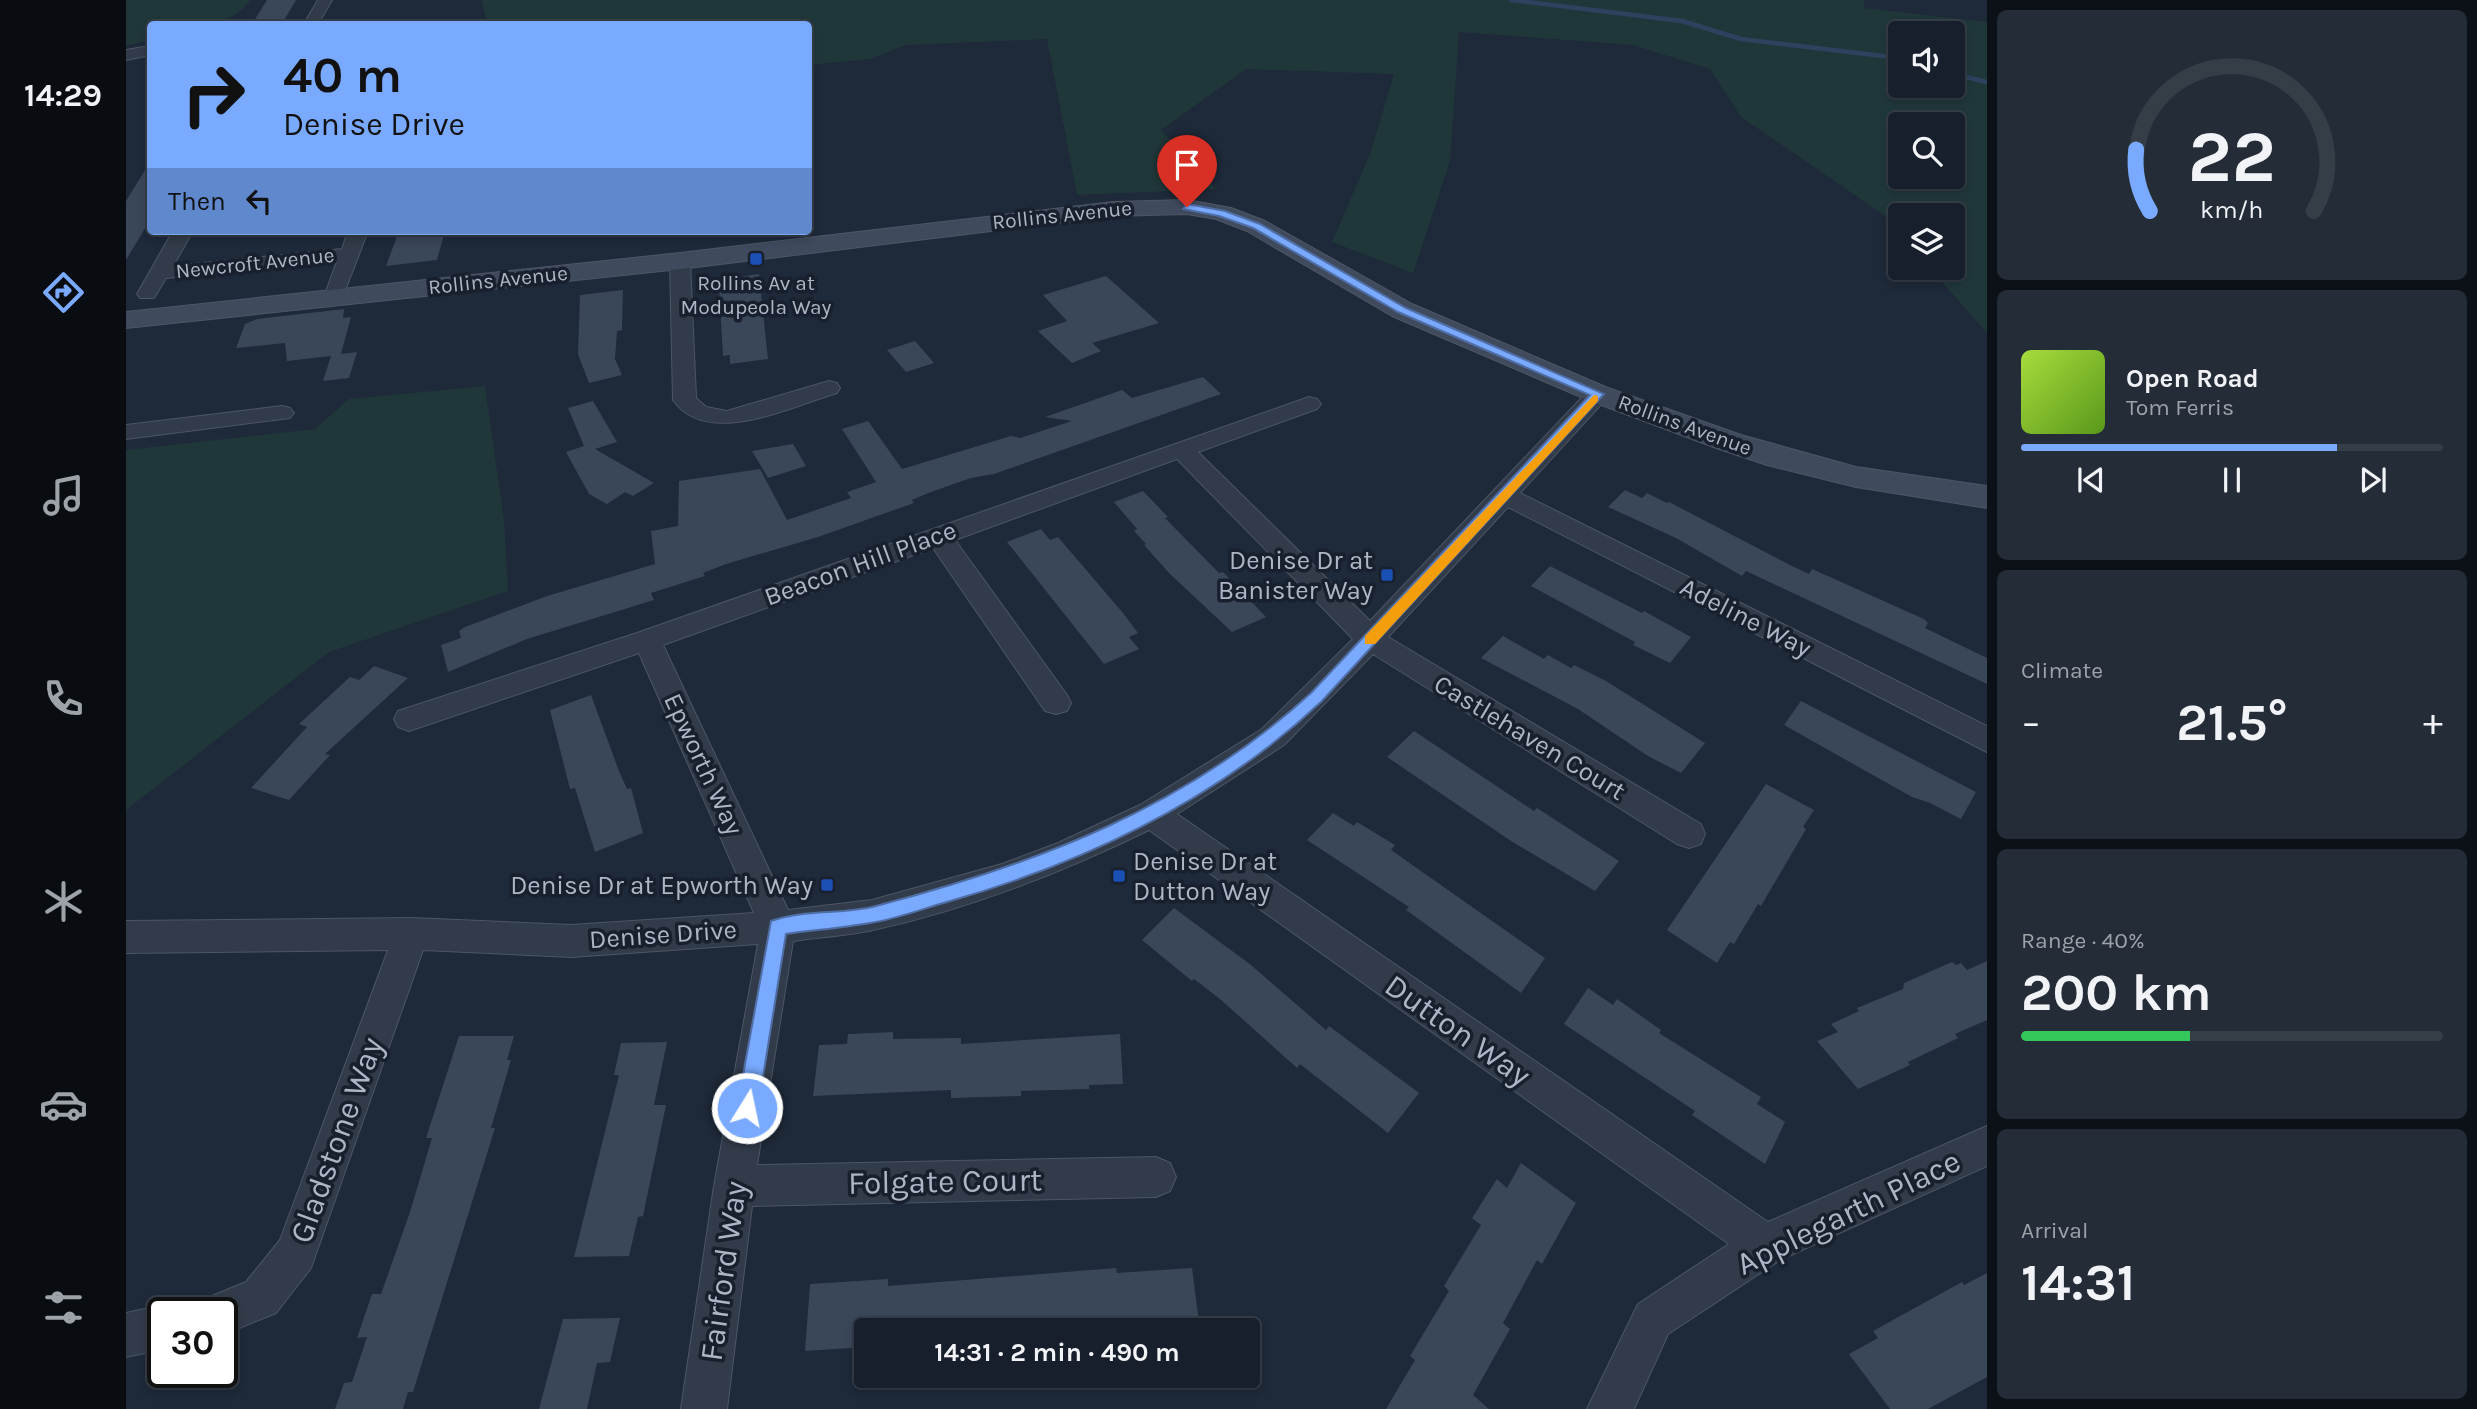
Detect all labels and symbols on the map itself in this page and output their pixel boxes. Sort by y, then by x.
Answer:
pin [1157,135,1217,207]
street label: Rollins Avenue [991,196,1133,234]
street label: Newcroft Avenue [174,243,336,283]
marker: Rollins Av at Modupeola Way [748,251,764,267]
street label: Rollins Avenue [427,261,569,299]
place label: Rollins Av at Modupeola Way [681,271,832,319]
street label: Rollins Avenue [1615,390,1755,460]
street label: Beacon Hill Place [760,514,960,613]
place label: Denise Dr at Banister Way [1218,545,1373,606]
marker: Denise Dr at Banister Way [1379,567,1395,583]
street label: Adeline Way [1675,571,1816,664]
street label: Castlehaven Court [1428,668,1631,807]
street label: Epworth Way [657,688,750,840]
place label: Denise Dr at Dutton Way [1133,846,1277,907]
marker: Denise Dr at Dutton Way [1111,868,1127,884]
place label: Denise Dr at Epworth Way [510,870,813,901]
marker: Denise Dr at Epworth Way [819,877,835,893]
street label: Denise Drive [588,914,738,955]
street label: Dutton Way [1378,967,1538,1094]
street label: Gladstone Way [282,1032,391,1248]
position arrow [710,1071,784,1145]
street label: Applegarth Place [1730,1142,1966,1283]
street label: Folgate Court [848,1161,1042,1202]
street label: Fairford Way [693,1179,754,1363]
speed limit sign: 30 [147,1297,238,1388]

